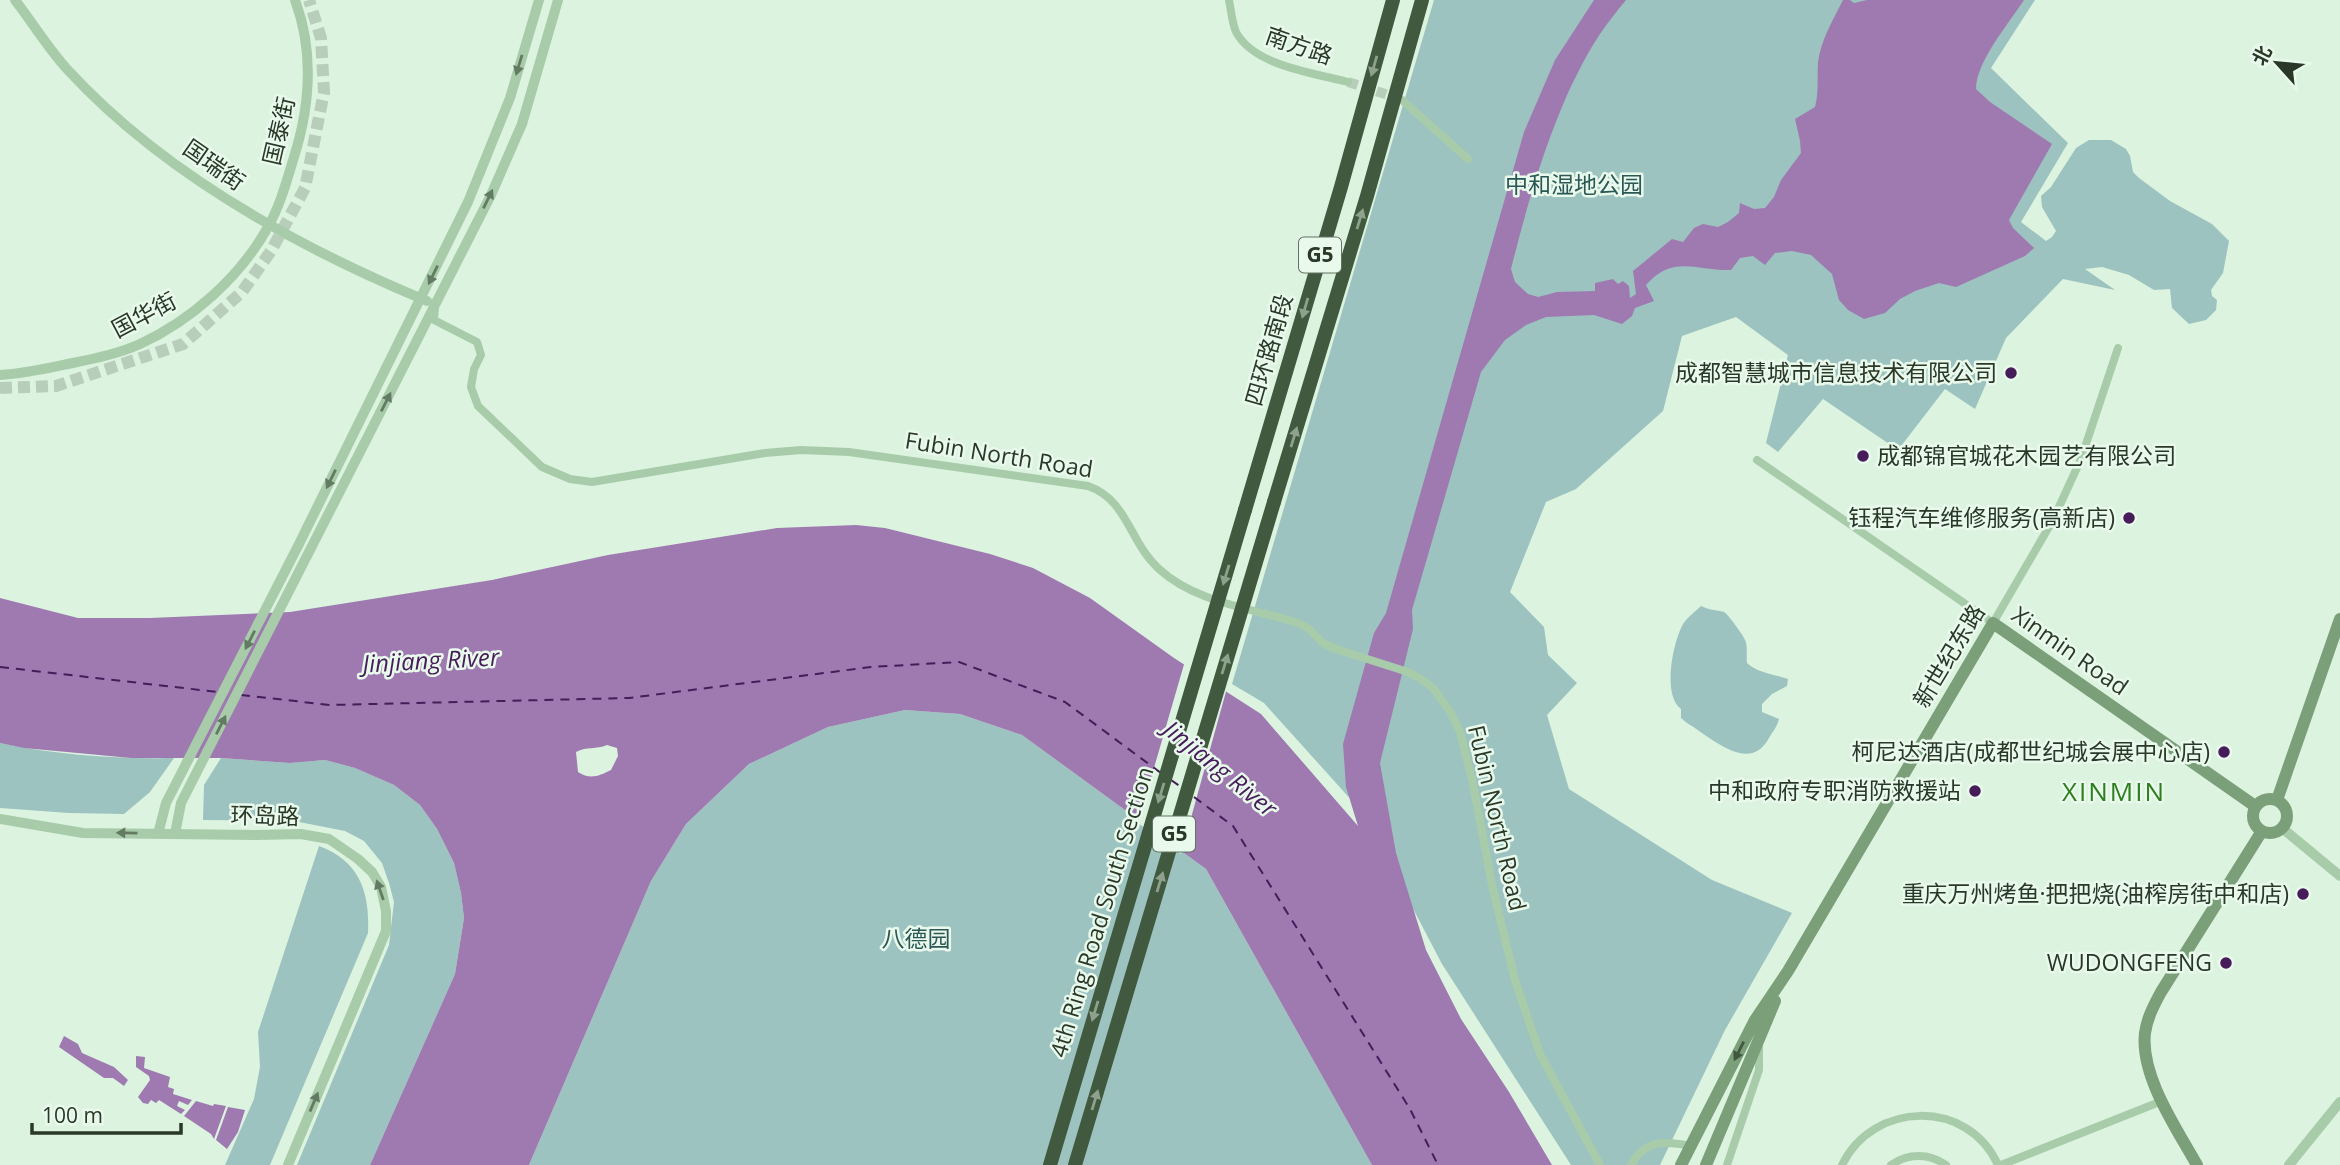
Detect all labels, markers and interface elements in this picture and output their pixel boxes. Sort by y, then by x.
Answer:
street label: 南方路 [1261,19,1337,71]
north arrow [2242,28,2312,98]
text: 北 [2246,41,2278,70]
one-way arrow [514,55,524,76]
one-way arrow [1369,56,1379,77]
street label: 国泰街 [255,94,301,168]
street label: 国瑞街 [177,131,252,197]
park label: 中和湿地公园 [1505,168,1643,200]
one-way arrow [483,189,494,209]
one-way arrow [1355,209,1365,230]
road number: G5 [1299,238,1341,272]
one-way arrow [427,265,438,285]
street label: 国华街 [106,284,182,344]
street label: 四环路南段 [1237,290,1299,409]
one-way arrow [1299,298,1309,319]
place label: 成都智慧城市信息技术有限公司 [1675,356,1997,388]
marker: 成都智慧城市信息技术有限公司 [2003,365,2019,381]
one-way arrow [380,392,391,412]
street label: Fubin North Road [903,423,1095,485]
one-way arrow [1289,426,1299,447]
place label: 成都锦官城花木园艺有限公司 [1877,439,2176,471]
marker: 成都锦官城花木园艺有限公司 [1855,448,1871,464]
one-way arrow [326,469,337,489]
place label: 钰程汽车维修服务(高新店) [1848,501,2115,533]
marker: 钰程汽车维修服务(高新店) [2121,510,2137,526]
one-way arrow [1220,565,1230,586]
street label: 新世纪东路 [1905,598,1991,713]
street label: Xinmin Road [2006,598,2135,702]
one-way arrow [244,630,256,650]
water label: Jinjiang River [358,639,502,680]
one-way arrow [1221,653,1231,674]
water label: Jinjiang River [1154,709,1286,825]
one-way arrow [214,715,226,735]
street label: Fubin North Road [1461,722,1535,914]
place label: 柯尼达酒店(成都世纪城会展中心店) [1851,735,2210,767]
marker: 柯尼达酒店(成都世纪城会展中心店) [2216,744,2232,760]
street label: 4th Ring Road South Section [1042,763,1161,1061]
district label: XINMIN [2062,773,2166,809]
place label: 中和政府专职消防救援站 [1708,774,1961,806]
one-way arrow [1155,783,1165,804]
marker: 中和政府专职消防救援站 [1967,783,1983,799]
street label: 环岛路 [230,798,300,832]
road number: G5 [1153,816,1195,852]
one-way arrow [116,828,138,839]
one-way arrow [1156,871,1166,892]
place label: 重庆万州烤鱼·把把烧(油榨房街中和店) [1901,877,2289,909]
one-way arrow [374,879,385,900]
marker: 重庆万州烤鱼·把把烧(油榨房街中和店) [2295,886,2311,902]
park label: 八德园 [882,922,951,954]
place label: WUDONGFENG [2047,946,2212,978]
marker: WUDONGFENG [2218,955,2234,971]
one-way arrow [1090,1001,1100,1022]
one-way arrow [1734,1041,1745,1061]
one-way arrow [1090,1089,1100,1110]
scale bar [32,1092,180,1136]
one-way arrow [308,1092,320,1112]
text: 100 m [42,1101,103,1129]

